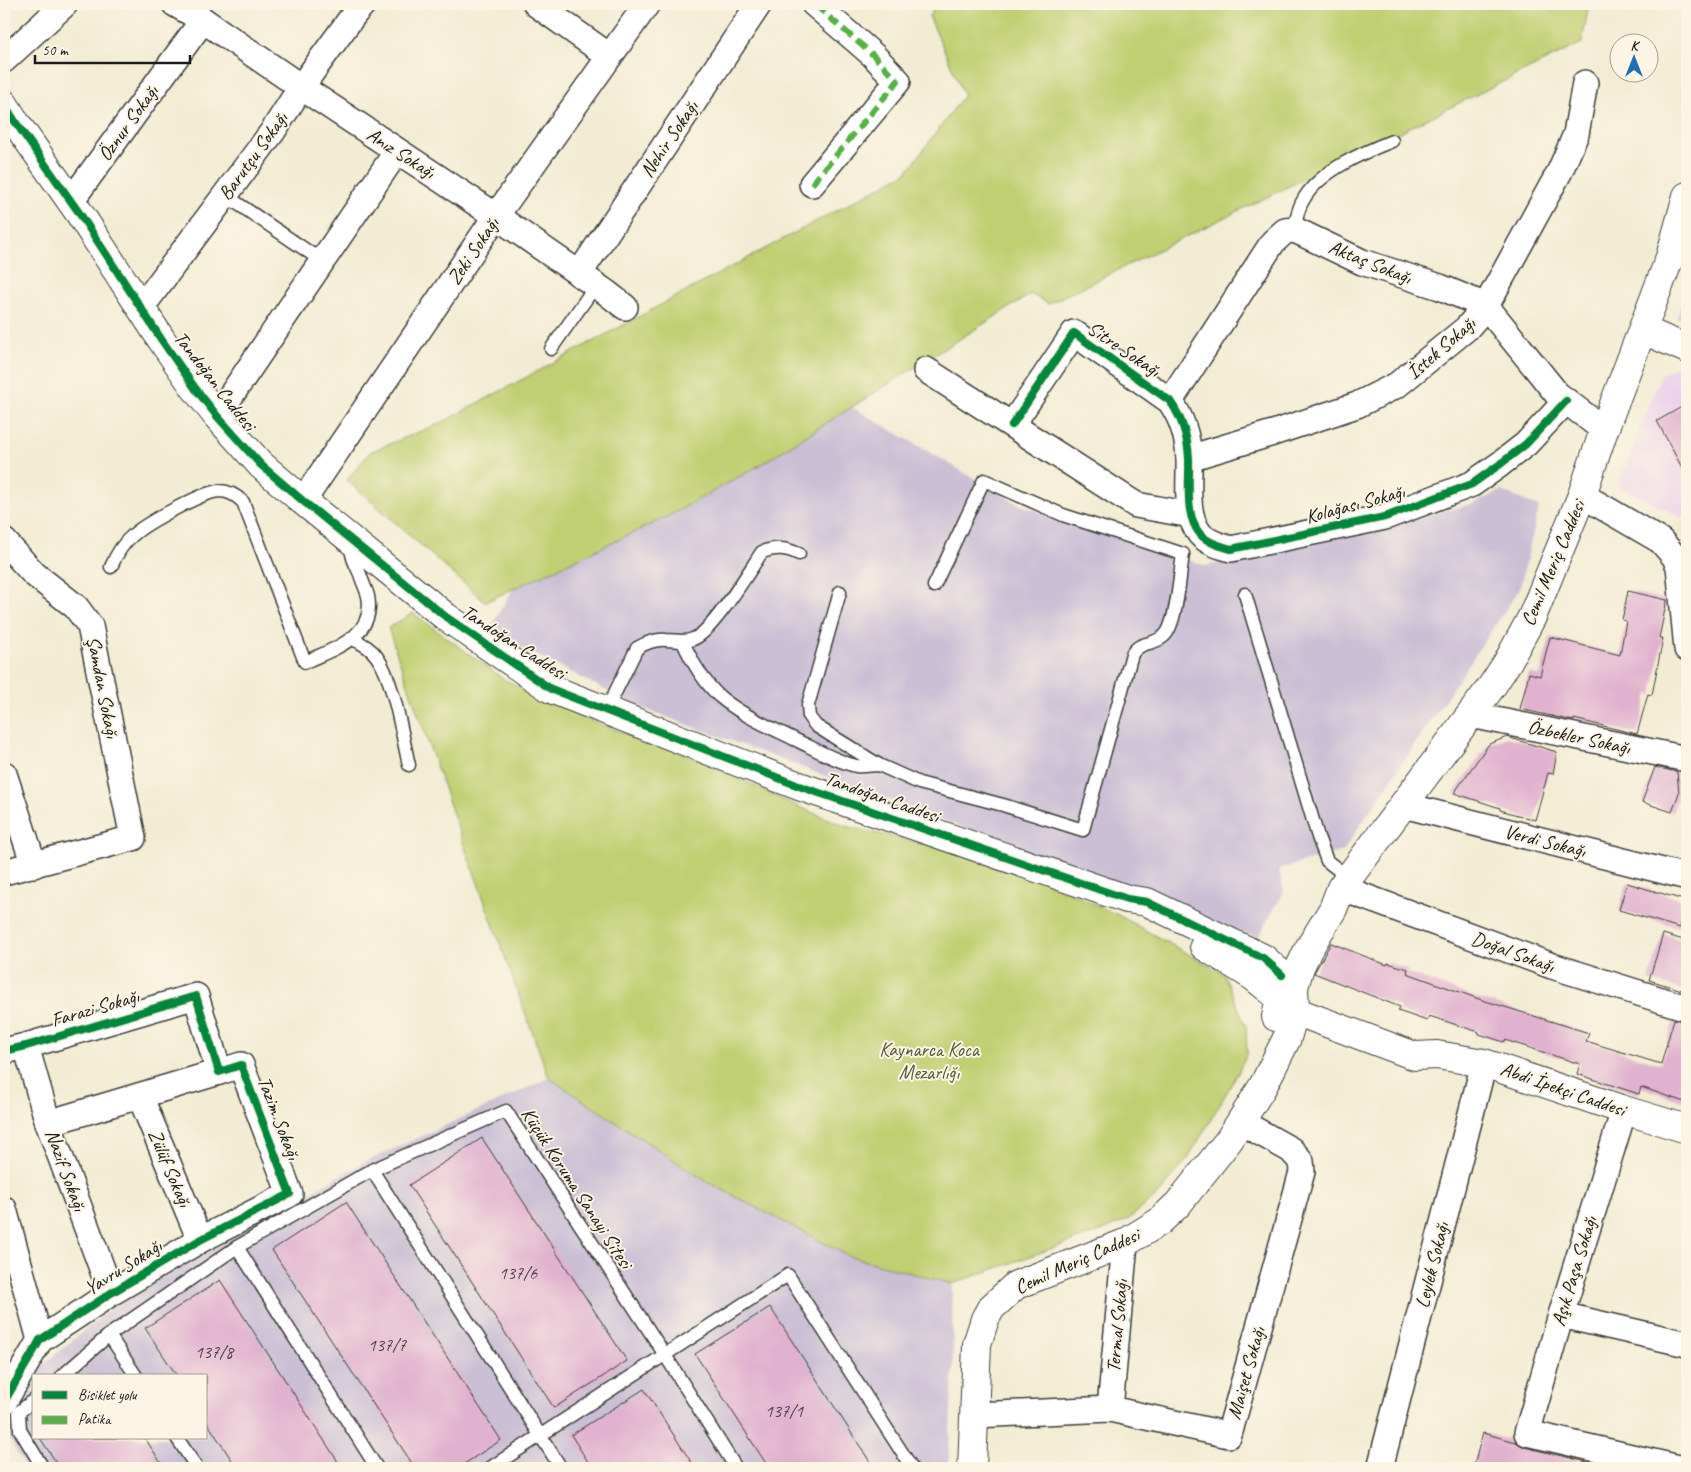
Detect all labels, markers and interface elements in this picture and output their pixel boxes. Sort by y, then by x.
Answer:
scale bar [35,32,190,64]
north arrow [1608,32,1658,82]
text: K [1630,37,1640,54]
text: 50 m [42,41,69,60]
street label: Öznur Sokağı [92,79,165,166]
street label: Nehir Sokağı [634,95,705,182]
street label: Barutçu Sokağı [213,106,294,205]
street label: Anız Sokağı [362,122,441,185]
street label: Zeki Sokağı [441,212,505,289]
street label: Aktaş Sokağı [1325,234,1416,290]
street label: İstek Sokağı [1401,310,1482,385]
street label: Sitre Sokağı [1083,316,1166,383]
street label: Tandoğan Caddesi [168,326,263,438]
street label: Kolağası Sokağı [1303,478,1408,529]
street label: Cemil Meriç Caddesi [1515,494,1592,629]
street label: Tandoğan Caddesi [457,599,573,686]
street label: Şamdan Sokağı [81,634,125,741]
street label: Özbekler Sokağı [1525,714,1634,760]
street label: Tandoğan Caddesi [821,766,945,829]
street label: Verdi Sokağı [1502,819,1590,863]
street label: Doğal Sokağı [1468,926,1559,979]
street label: Farazi Sokağı [48,983,143,1032]
park label: Kaynarca Koca Mezarlığı [879,1037,981,1085]
street label: Abdi İpekçi Caddesi [1497,1056,1631,1123]
street label: Tazim Sokağı [252,1073,307,1164]
street label: Küçük Koruma Sanayi Sitesi [516,1103,640,1275]
street label: Zülüf Sokağı [142,1125,198,1212]
street label: Nazif Sokağı [40,1126,93,1215]
street label: Aşık Paşa Sokağı [1545,1212,1603,1329]
street label: Leylek Sokağı [1409,1218,1455,1310]
street label: Cemil Meriç Caddesi [1011,1221,1145,1300]
street label: Yavru Sokağı [80,1233,167,1301]
house number: 137/6 [499,1262,538,1284]
street label: Termal Sokağı [1100,1277,1134,1374]
street label: Maişet Sokağı [1221,1323,1271,1422]
house number: 137/7 [368,1334,407,1356]
house number: 137/8 [195,1341,235,1363]
legend [32,1374,208,1440]
text: Bisiklet yolu [78,1386,138,1405]
house number: 137/1 [765,1400,804,1422]
text: Patika [78,1410,112,1429]

